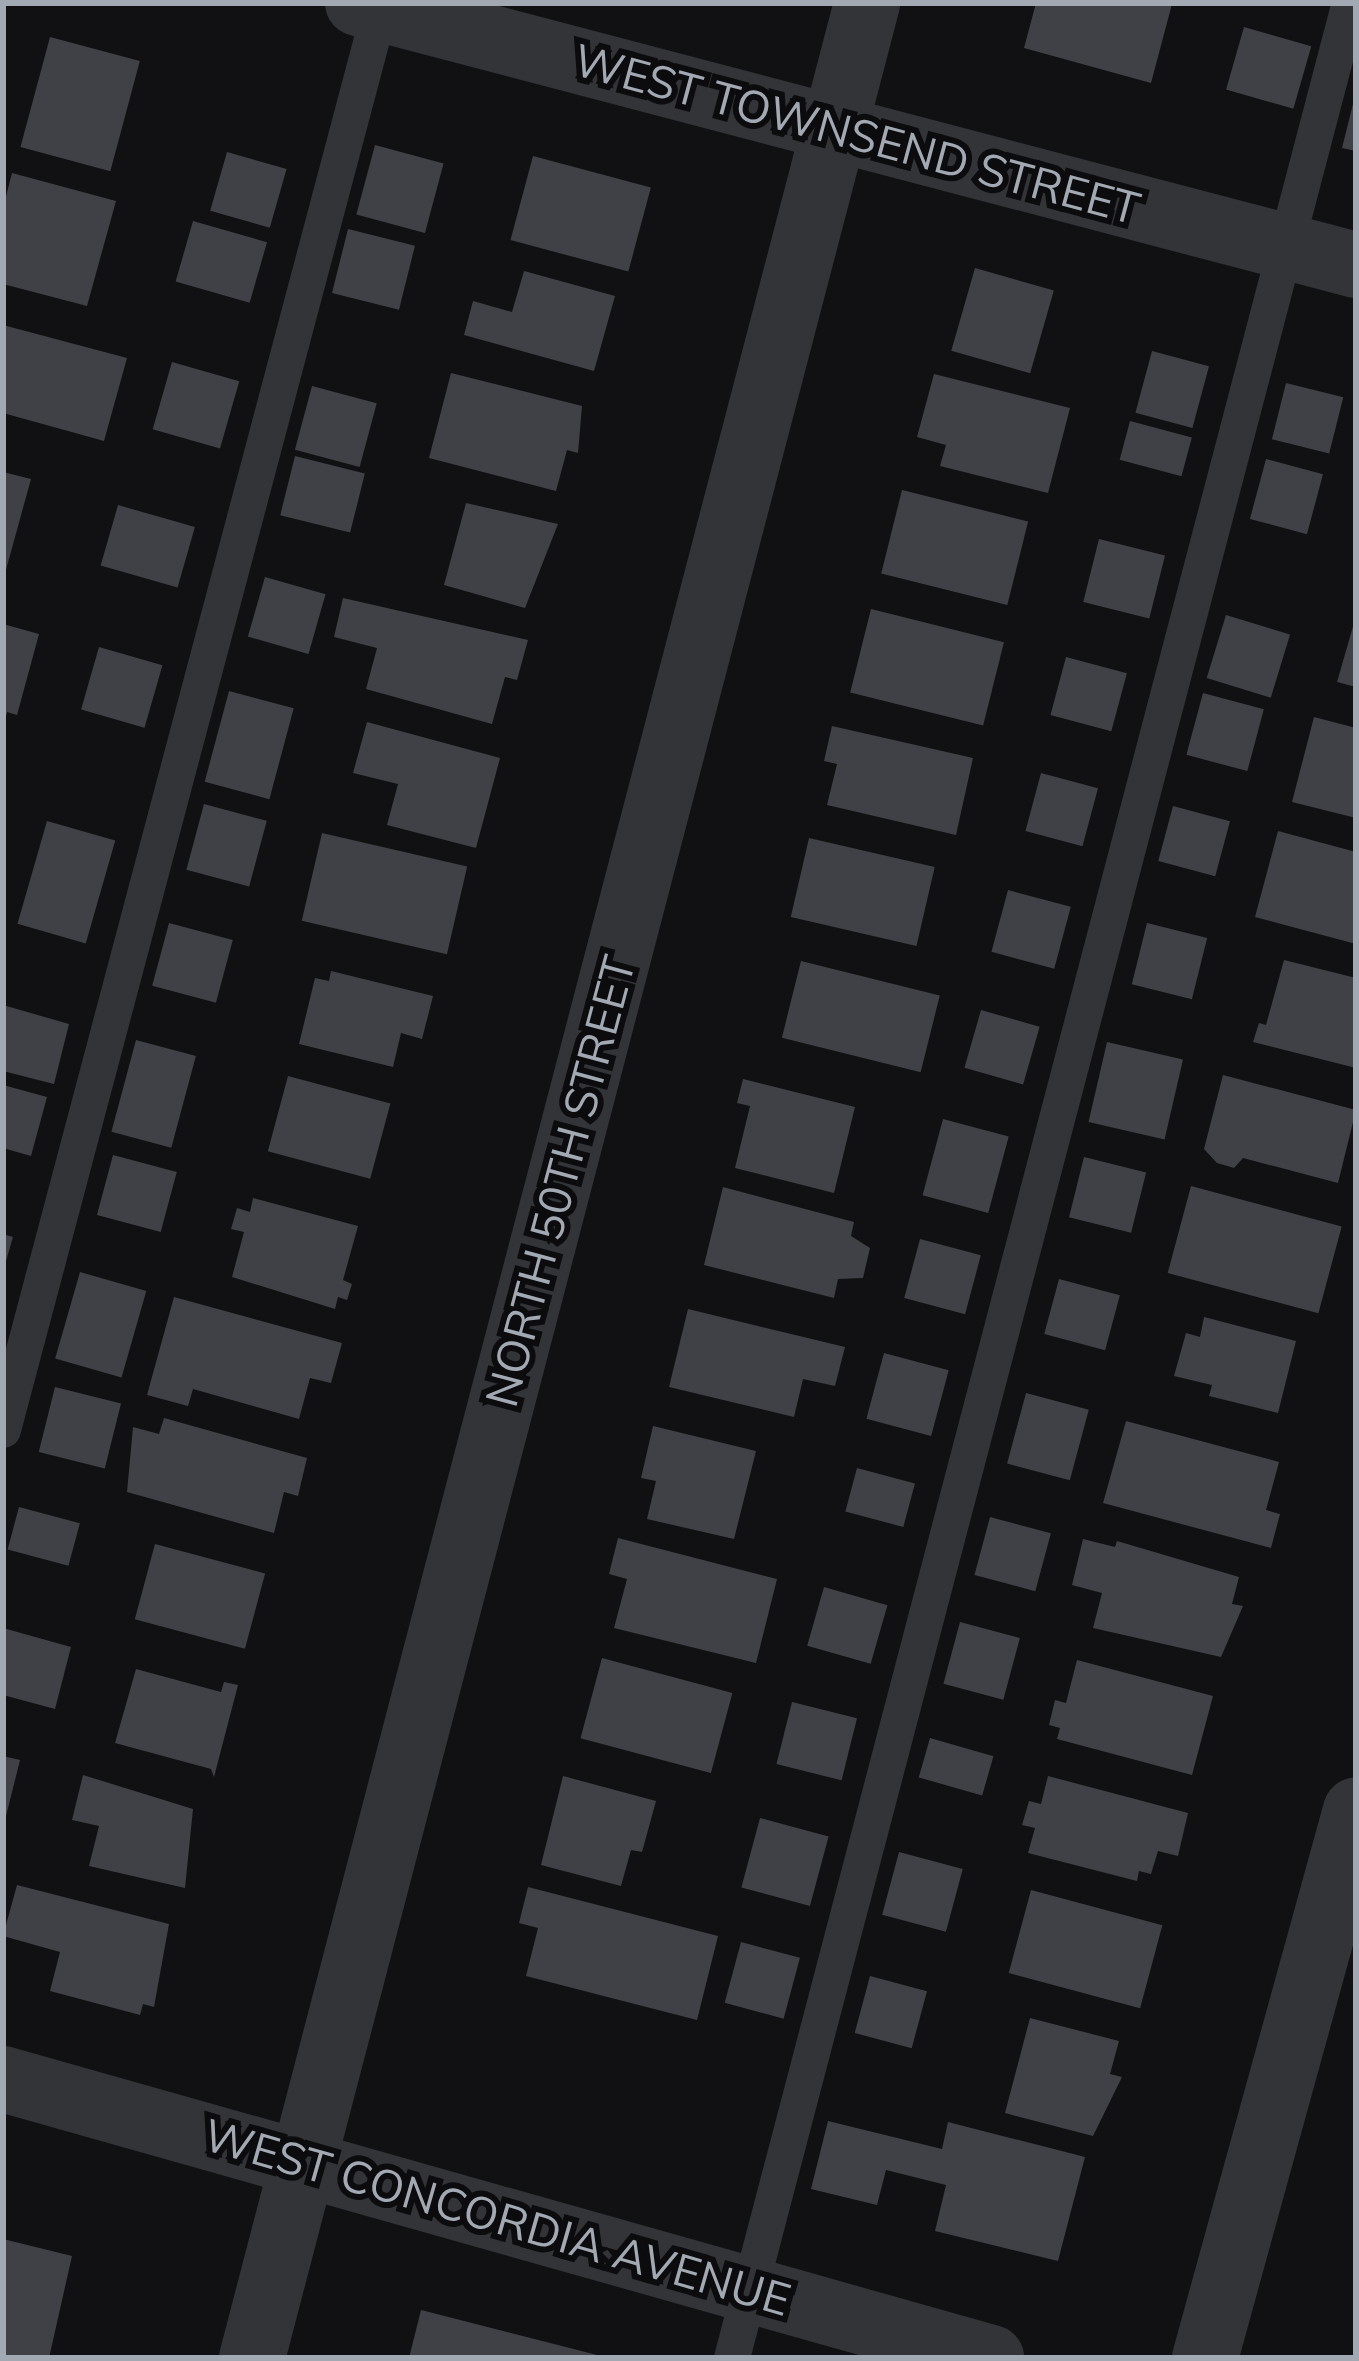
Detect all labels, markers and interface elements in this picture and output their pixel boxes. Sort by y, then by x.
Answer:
street label: WEST TOWNSEND STREET [568,32,1146,236]
street label: NORTH 50TH STREET [474,950,646,1412]
street label: WEST CONCORDIA AVENUE [197,2107,797,2327]

